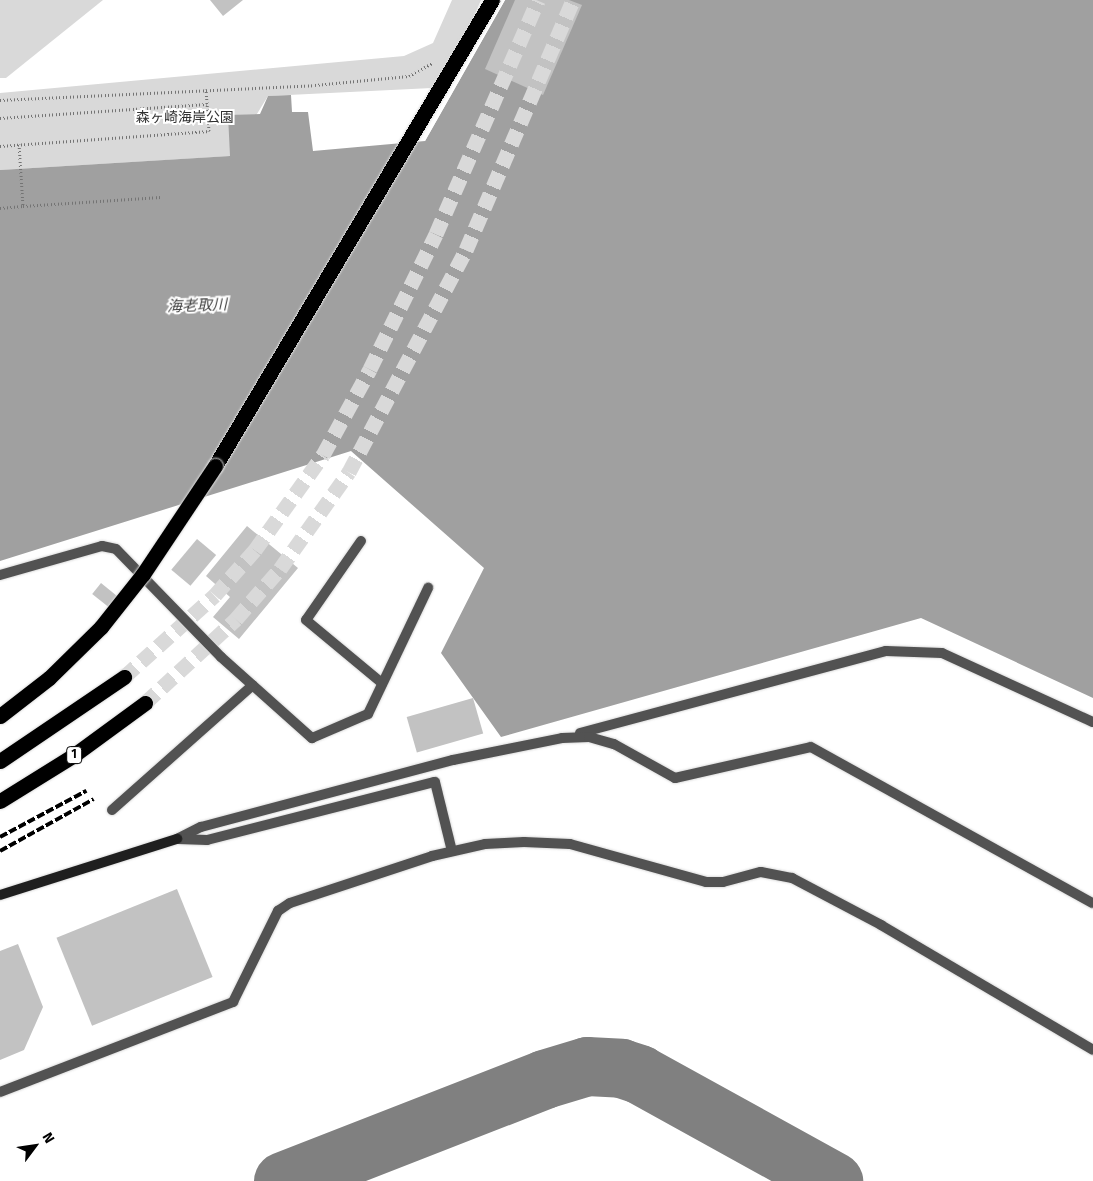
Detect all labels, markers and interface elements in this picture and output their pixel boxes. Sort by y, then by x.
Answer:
park label: 森ヶ崎海岸公園 [136,110,234,126]
water label: 海老取川 [167,296,227,316]
road number: 1 [65,746,83,764]
north arrow [10,1121,60,1171]
text: N [39,1130,58,1146]

